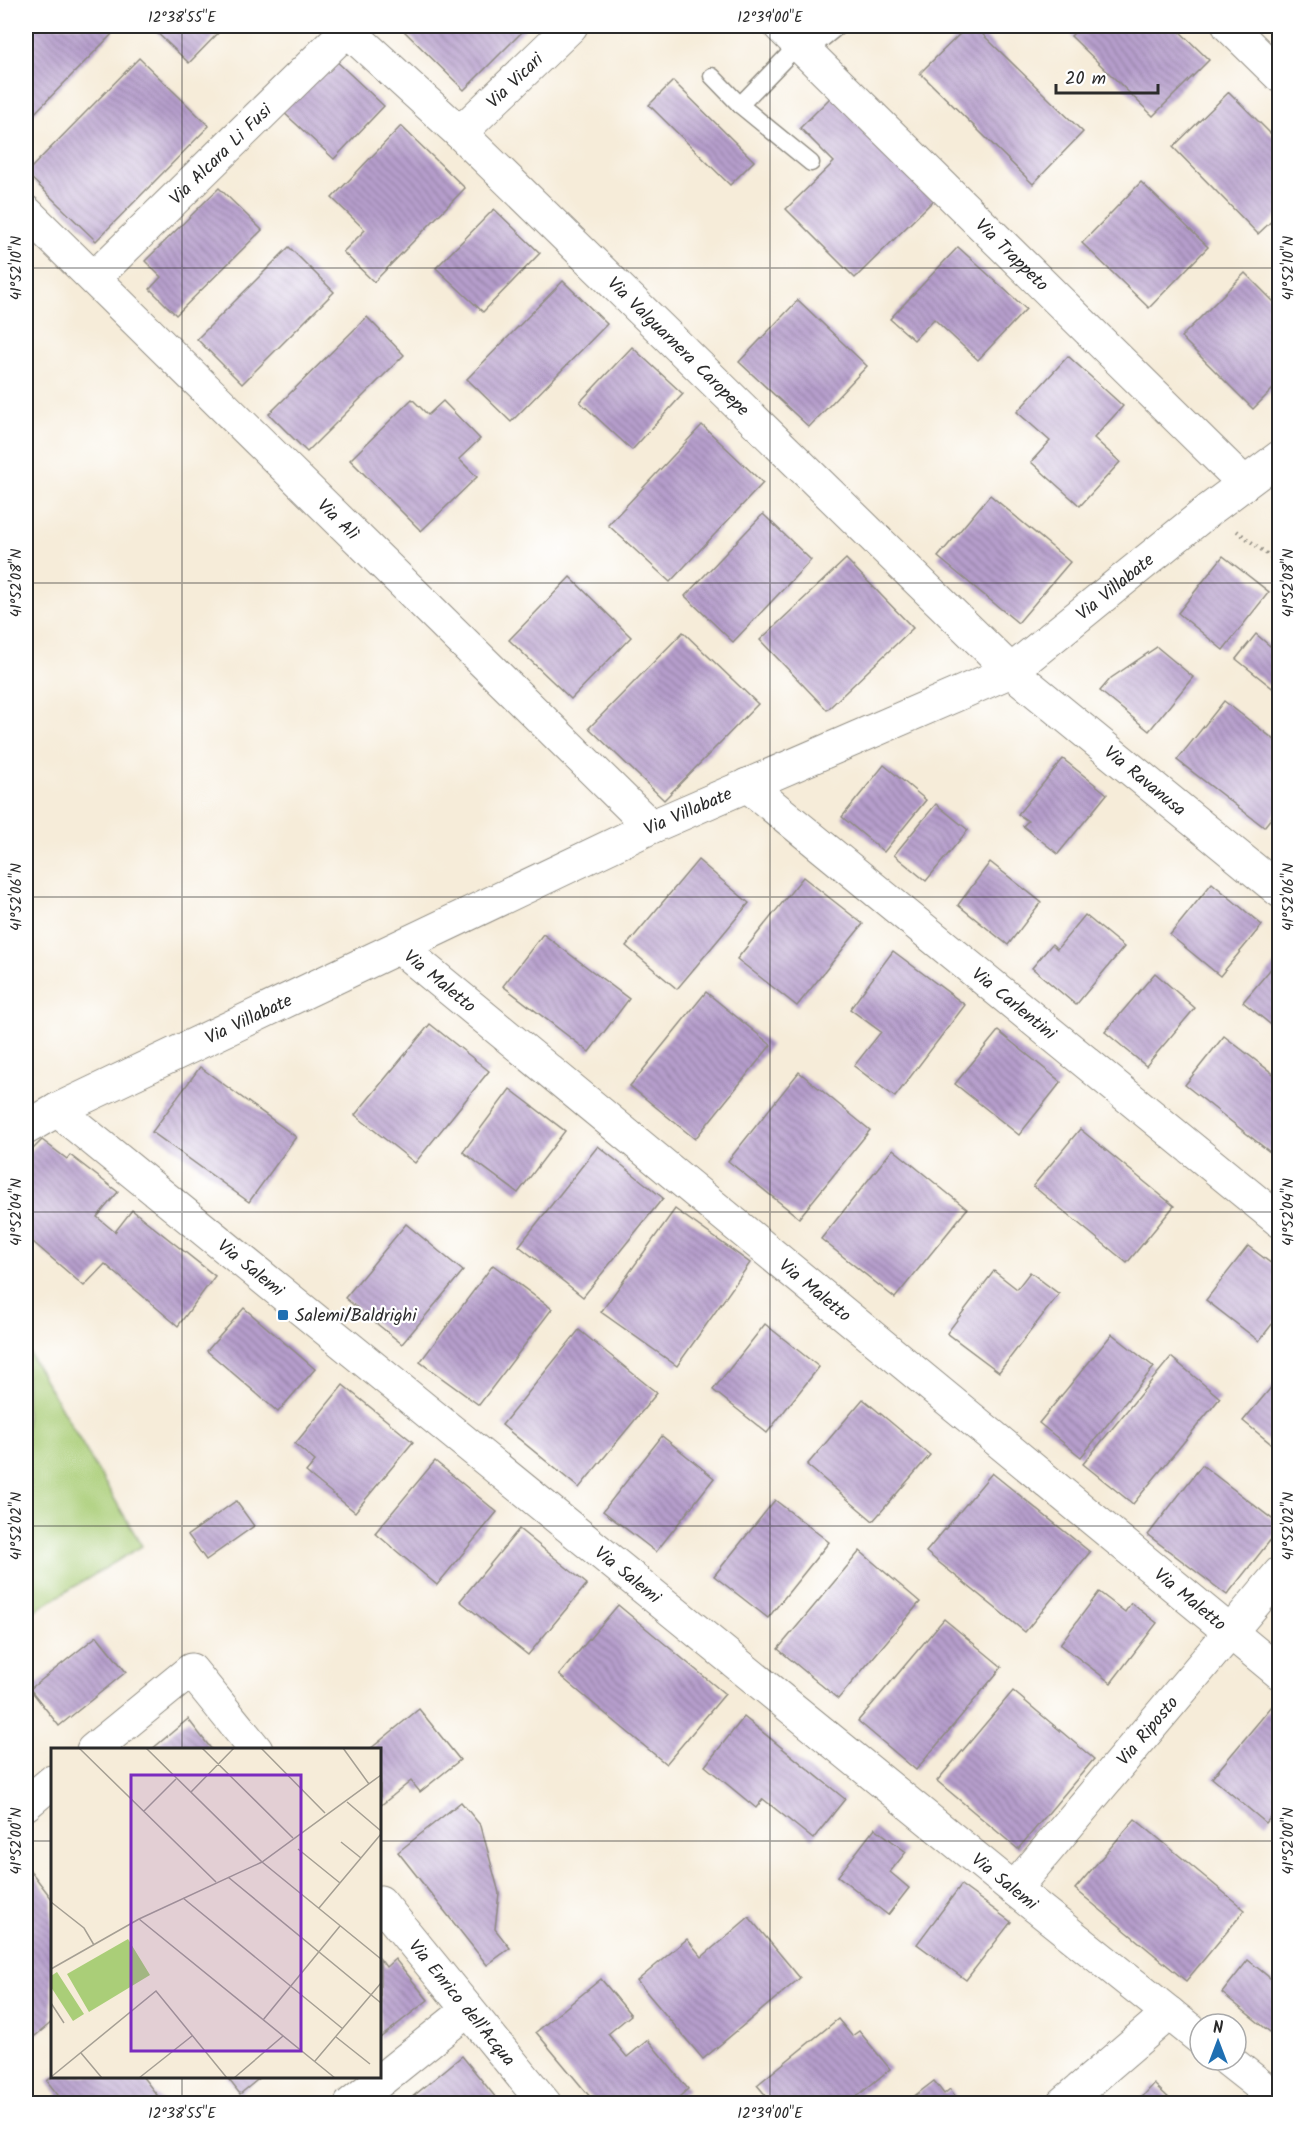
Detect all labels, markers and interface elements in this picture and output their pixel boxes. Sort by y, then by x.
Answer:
text: 12°38'55"E [148,6,217,30]
text: 12°39'00"E [737,6,804,30]
street label: Via Vicari [480,46,552,116]
scale bar [1056,57,1158,95]
text: 20 m [1065,65,1106,94]
street label: Via Alcara Li Fusi [163,97,280,213]
street label: Via Trappeto [968,212,1055,299]
text: 41°52'10"N [5,236,29,300]
text: 41°52'10"N [1277,236,1301,300]
street label: Via Valguarnera Caropepe [599,271,756,424]
street label: Via Alì [309,493,365,548]
street label: Via Villabate [1070,547,1161,629]
text: 41°52'08"N [5,549,29,617]
text: 41°52'08"N [1277,549,1301,617]
street label: Via Ravanusa [1097,739,1192,824]
street label: Via Villabate [639,780,737,844]
text: 41°52'06"N [5,863,29,931]
text: 41°52'06"N [1277,863,1301,931]
street label: Via Maletto [396,943,482,1021]
street label: Via Carlentini [964,961,1062,1049]
street label: Via Villabate [201,987,298,1053]
text: 41°52'04"N [5,1178,29,1246]
text: 41°52'04"N [1277,1178,1301,1246]
street label: Via Salemi [210,1233,290,1306]
street label: Via Maletto [772,1252,857,1330]
place label: Salemi/Baldrighi [295,1302,417,1331]
marker: Salemi/Baldrighi [276,1308,290,1322]
text: 41°52'02"N [5,1492,29,1560]
text: 41°52'02"N [1277,1492,1301,1560]
street label: Via Salemi [587,1540,667,1612]
street label: Via Maletto [1147,1561,1232,1639]
street label: Via Riposto [1110,1690,1187,1773]
inset map [51,1748,381,2078]
text: 41°52'00"N [5,1807,29,1875]
text: 41°52'00"N [1277,1807,1301,1875]
street label: Via Salemi [964,1847,1044,1919]
street label: Via Enrico dell'Acqua [400,1934,522,2073]
north arrow [1188,2012,1248,2072]
text: N [1213,2016,1223,2041]
text: 12°38'55"E [148,2102,217,2126]
text: 12°39'00"E [737,2102,804,2126]

